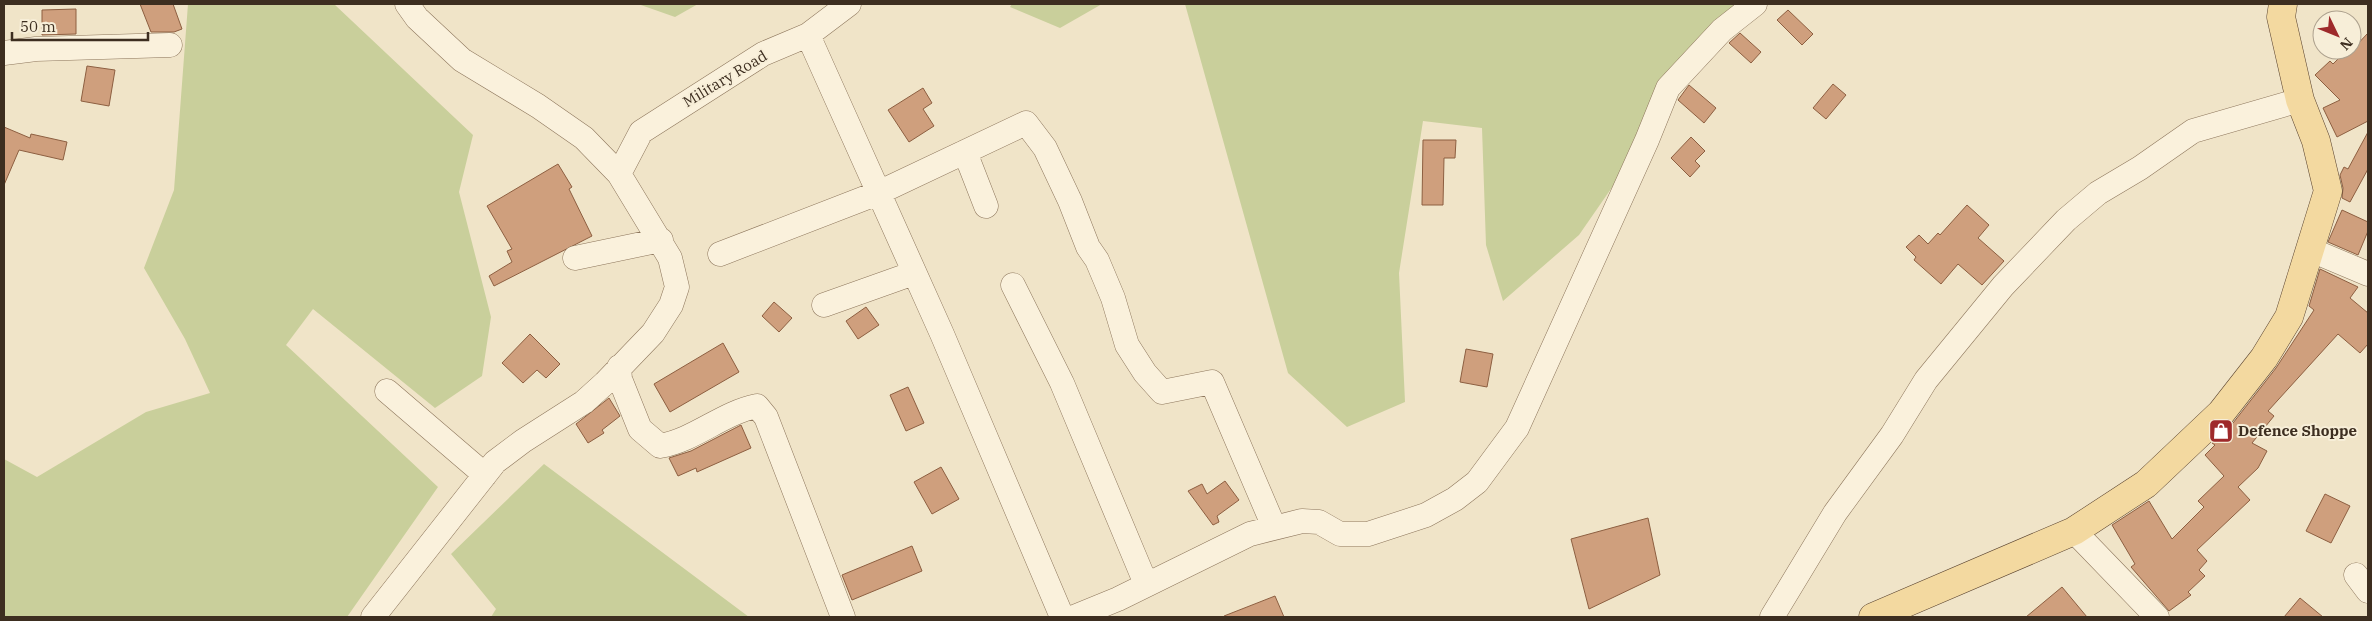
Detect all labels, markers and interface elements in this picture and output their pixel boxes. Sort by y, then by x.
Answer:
scale bar [12,10,149,42]
north arrow [2312,10,2362,60]
text: 50 m [20,17,56,36]
text: N [2336,34,2357,54]
street label: Military Road [679,46,770,111]
shop icon: Defence Shoppe [2208,418,2234,444]
place label: Defence Shoppe [2238,421,2357,440]

